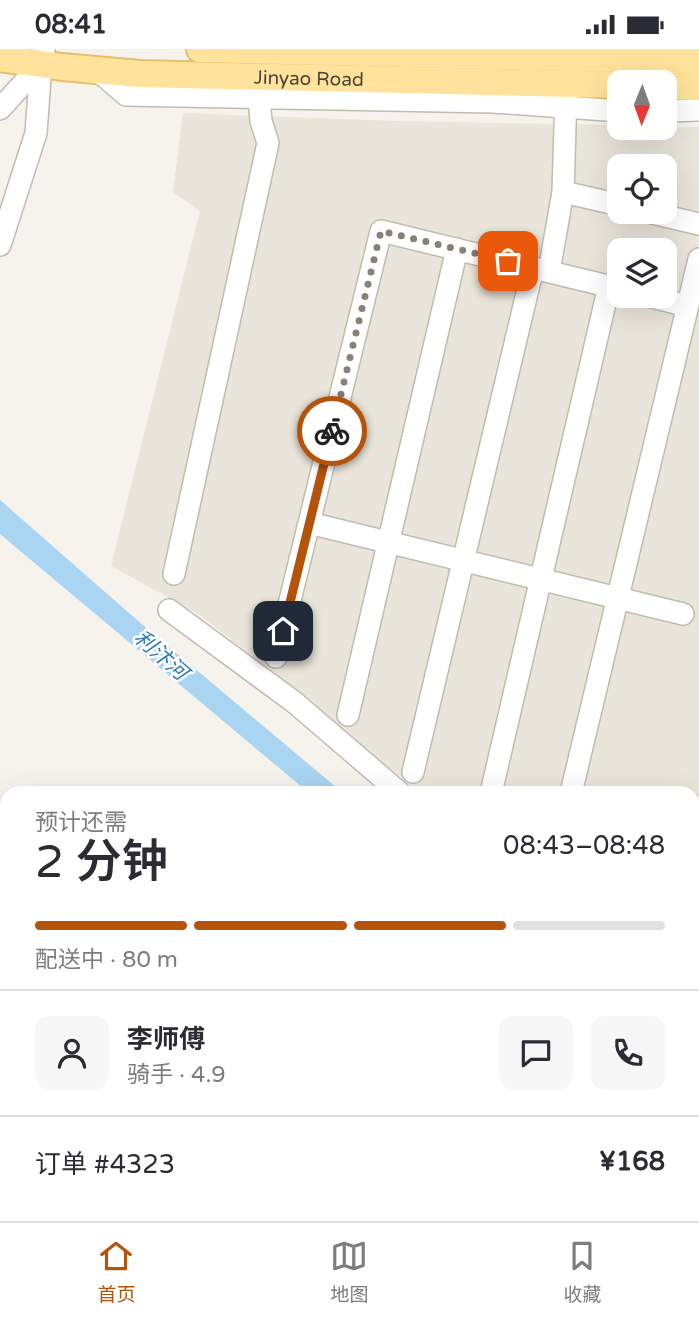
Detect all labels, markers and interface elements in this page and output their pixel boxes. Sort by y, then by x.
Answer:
text: 08:41 [35,9,107,40]
street label: Jinyao Road [254,67,364,91]
north arrow [607,70,677,140]
map controls [607,70,677,308]
button: locate [607,154,677,224]
pin [478,231,538,291]
button: layers [607,238,677,308]
icon: bag [489,242,527,280]
courier [297,396,367,466]
icon: bike [313,412,351,450]
pin [253,601,313,661]
icon: home [264,612,302,650]
water label: 利汴河 [129,625,196,688]
text: 预计还需 [35,809,127,837]
text: 08:43–08:48 [503,830,665,861]
text: 2 分钟 [35,835,168,890]
text: 配送中 · 80 m [35,946,178,974]
button: person [35,1016,109,1090]
button: chat [499,1016,573,1090]
button: phone [591,1016,665,1090]
text: 李师傅 [127,1024,205,1055]
text: 骑手 · 4.9 [127,1061,226,1089]
text: ¥168 [599,1146,665,1177]
text: 订单 #4323 [35,1149,175,1180]
tab: 首页 [97,1237,136,1306]
tab: 地图 [330,1237,369,1306]
tab: 收藏 [563,1237,602,1306]

